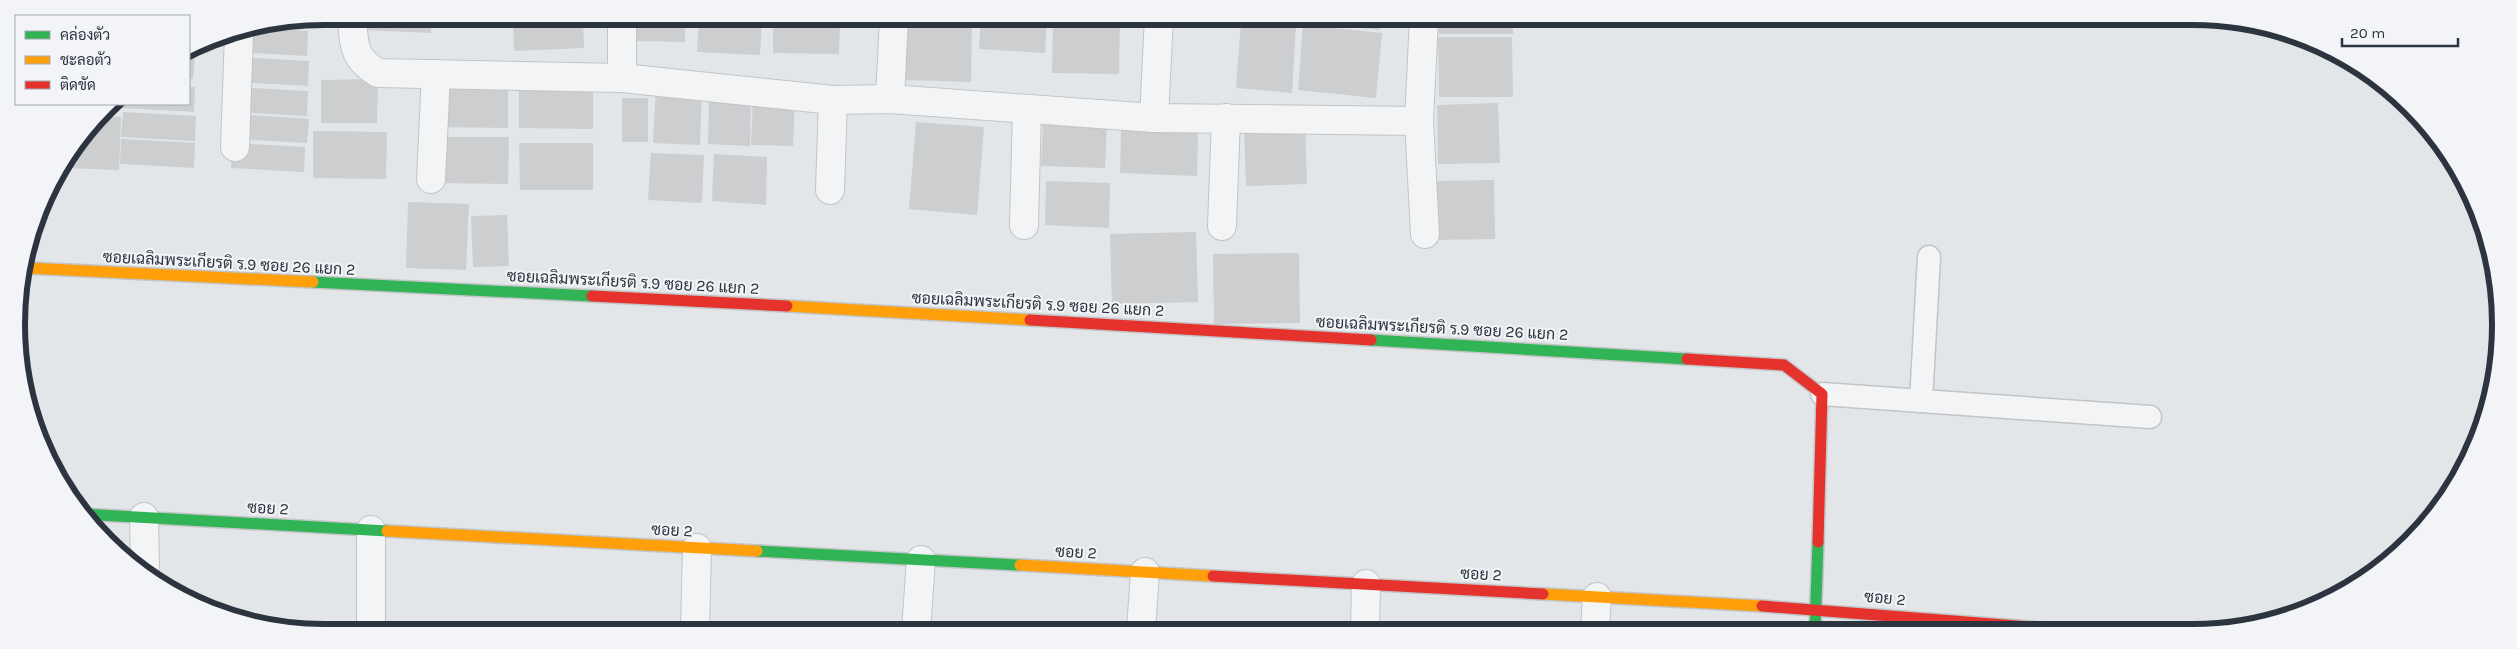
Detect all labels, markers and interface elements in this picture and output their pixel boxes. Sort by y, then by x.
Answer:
legend [15,15,190,105]
scale bar [2342,15,2458,47]
text: 20 m [2350,24,2385,42]
text: คล่องตัว [60,25,110,44]
text: ชะลอตัว [60,51,111,69]
text: ติดขัด [60,76,96,94]
street label: ซอยเฉลิมพระเกียรติ ร.9 ซอย 26 แยก 2 [102,245,356,279]
street label: ซอยเฉลิมพระเกียรติ ร.9 ซอย 26 แยก 2 [506,264,760,298]
street label: ซอยเฉลิมพระเกียรติ ร.9 ซอย 26 แยก 2 [911,286,1165,320]
street label: ซอยเฉลิมพระเกียรติ ร.9 ซอย 26 แยก 2 [1315,310,1569,344]
street label: ซอย 2 [247,497,289,519]
street label: ซอย 2 [651,519,693,541]
street label: ซอย 2 [1055,541,1097,563]
street label: ซอย 2 [1460,563,1502,585]
street label: ซอย 2 [1864,587,1906,609]

